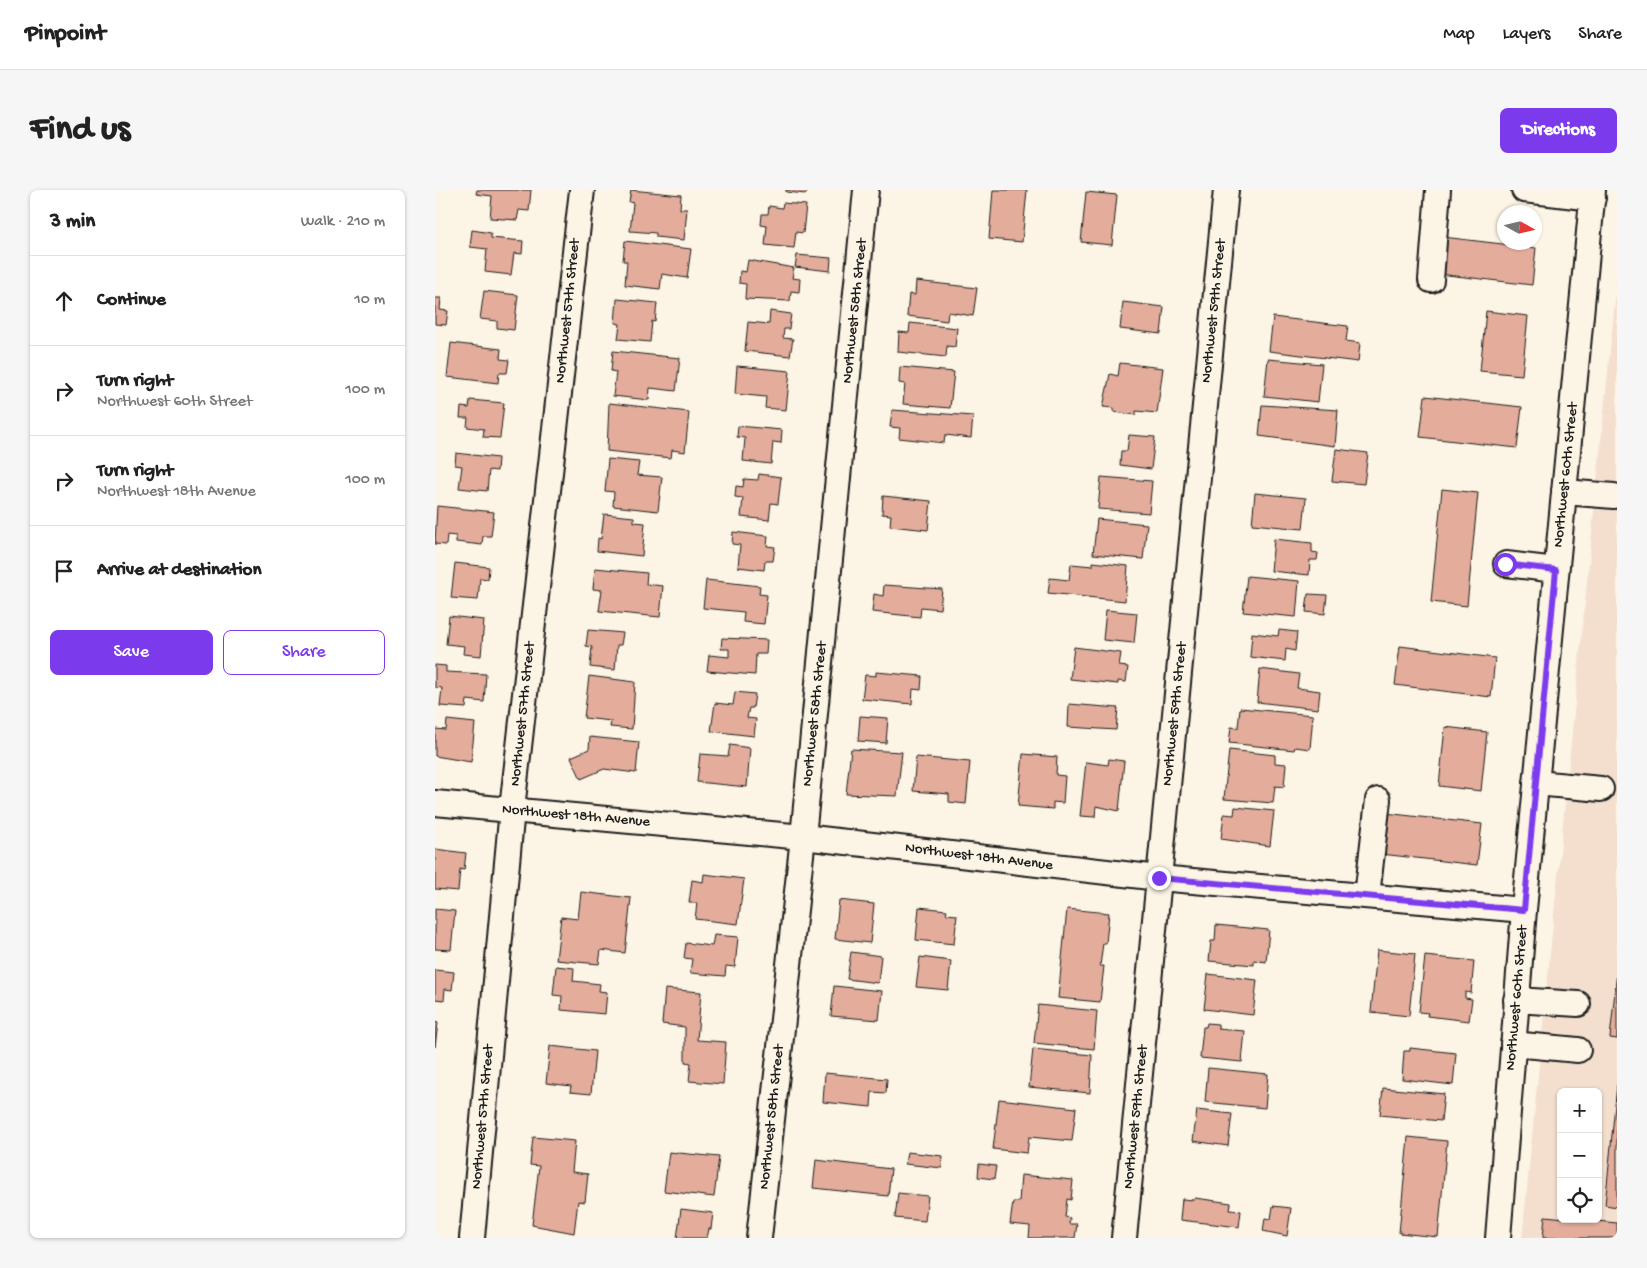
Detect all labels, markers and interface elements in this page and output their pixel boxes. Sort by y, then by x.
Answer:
text: Pinpoint [25,20,106,49]
text: Map [1443,24,1475,45]
text: Layers [1503,24,1550,45]
text: Share [1578,24,1622,45]
button: Directions [1500,108,1617,153]
text: Find us [30,110,130,151]
north arrow [1497,205,1542,250]
text: 3 min [50,210,95,235]
text: Walk · 210 m [301,213,385,232]
street label: Northwest 57th Street [551,236,585,384]
street label: Northwest 58th Street [838,236,872,384]
street label: Northwest 59th Street [1197,236,1231,384]
icon: ahead [50,287,78,315]
text: Continue [97,289,166,312]
text: 10 m [354,291,385,310]
text: Turn right [97,370,173,393]
icon: right [50,377,78,405]
text: 100 m [345,381,385,400]
text: Northwest 60th Street [97,393,252,412]
street label: Northwest 60th Street [1549,400,1583,548]
text: Turn right [97,460,173,483]
icon: right [50,467,78,495]
text: 100 m [345,471,385,490]
text: Northwest 18th Avenue [97,483,256,502]
route start [1494,553,1517,576]
icon: arrive [50,557,78,585]
text: Arrive at destination [97,559,261,582]
button: Save [50,630,213,675]
button: Share [223,630,385,675]
street label: Northwest 57th Street [506,639,540,787]
street label: Northwest 58th Street [798,639,832,787]
street label: Northwest 59th Street [1158,639,1192,787]
street label: Northwest 18th Avenue [501,801,651,831]
street label: Northwest 18th Avenue [904,839,1054,875]
route end [1148,867,1171,890]
street label: Northwest 60th Street [1502,923,1532,1071]
street label: Northwest 57th Street [468,1042,498,1190]
street label: Northwest 58th Street [755,1042,789,1190]
street label: Northwest 59th Street [1119,1042,1153,1190]
map controls [1557,1088,1602,1223]
button: + [1557,1088,1602,1133]
button: − [1557,1133,1602,1178]
button: locate [1557,1178,1602,1223]

